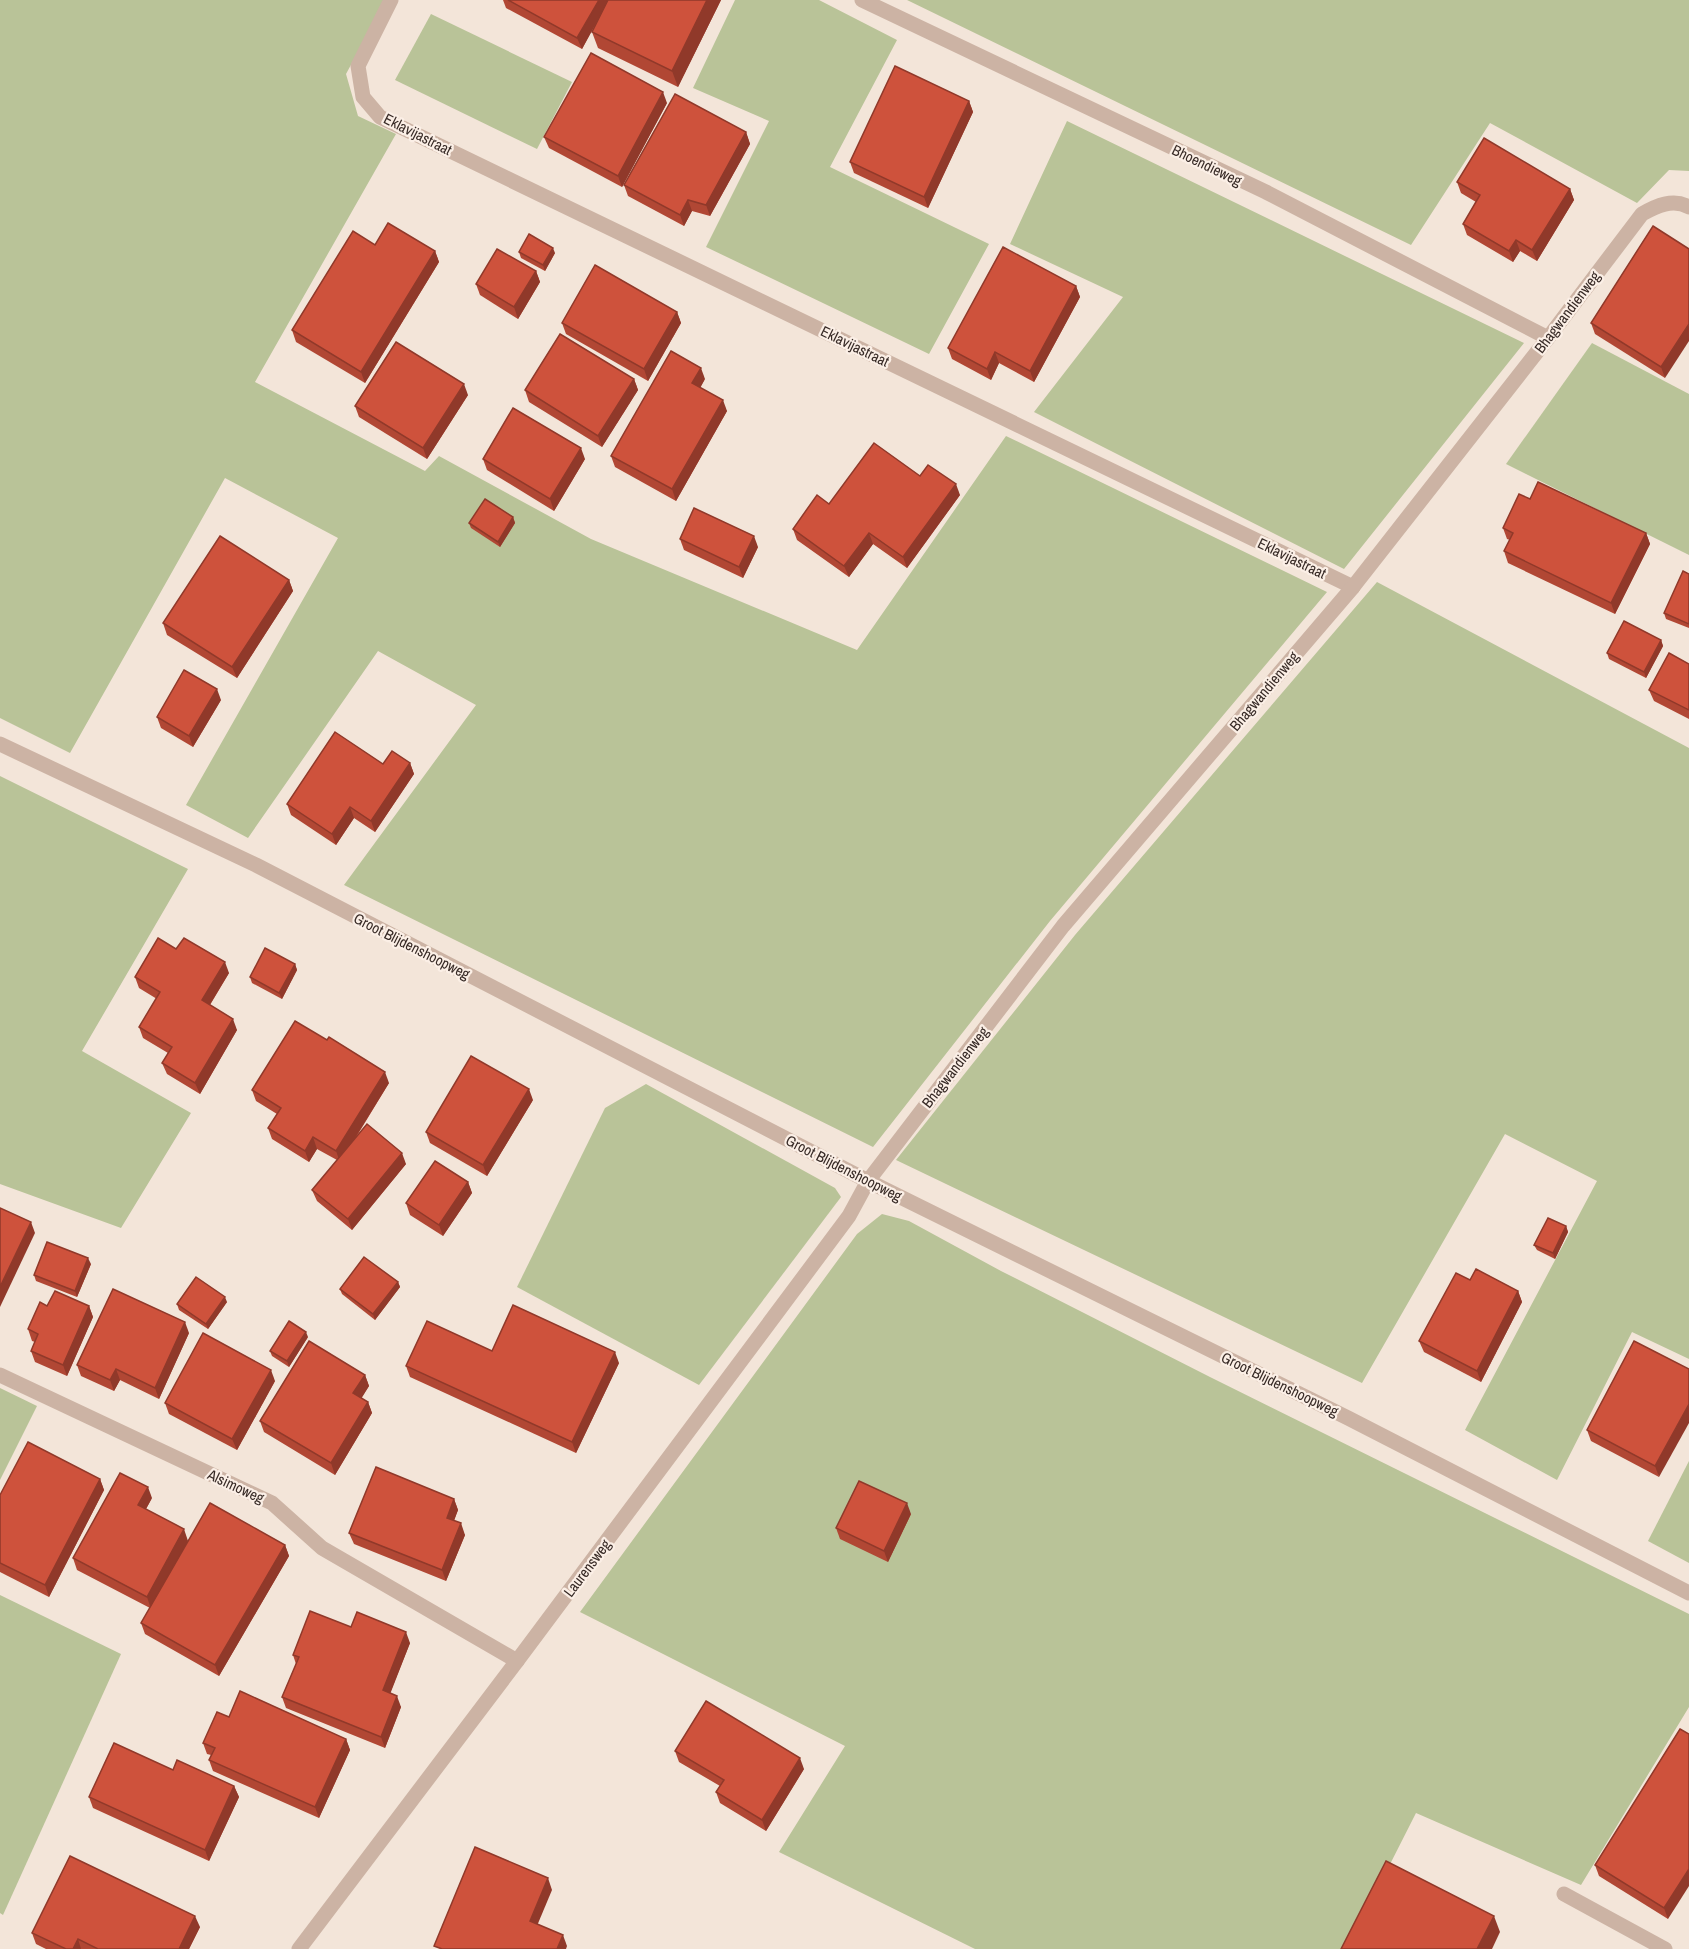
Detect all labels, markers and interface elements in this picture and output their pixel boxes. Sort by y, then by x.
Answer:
street label: Eklavijastraat [380,108,456,160]
street label: Bhoendieweg [1169,139,1246,191]
street label: Bhagwandienweg [1529,267,1605,357]
street label: Eklavijastraat [817,320,893,372]
street label: Eklavijastraat [1254,532,1330,584]
street label: Bhagwandienweg [1225,647,1304,735]
street label: Groot Blijdenshoopweg [350,908,474,984]
street label: Bhagwandienweg [917,1022,993,1112]
street label: Groot Blijdenshoopweg [782,1130,906,1206]
street label: Groot Blijdenshoopweg [1218,1347,1342,1422]
street label: Alsimoweg [203,1463,268,1508]
street label: Laurensweg [558,1535,616,1601]

